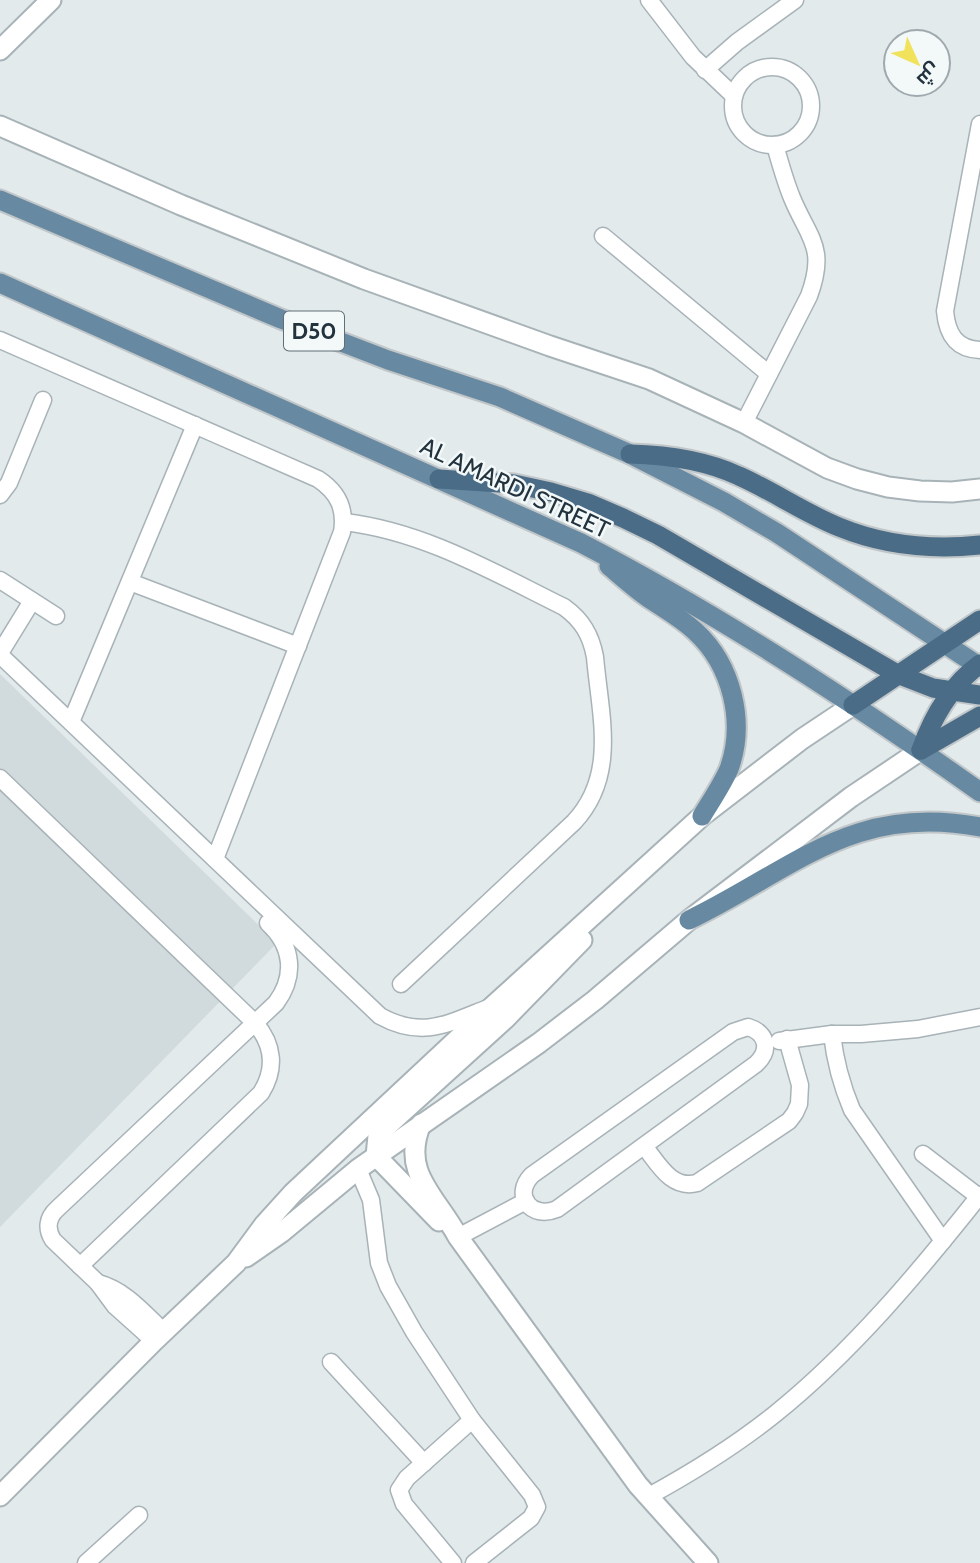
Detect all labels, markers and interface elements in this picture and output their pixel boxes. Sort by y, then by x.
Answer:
north arrow [882,28,952,98]
text: ش [912,58,945,91]
road number: D50 [284,312,344,350]
street label: AL AMARDI STREET [416,431,615,544]

